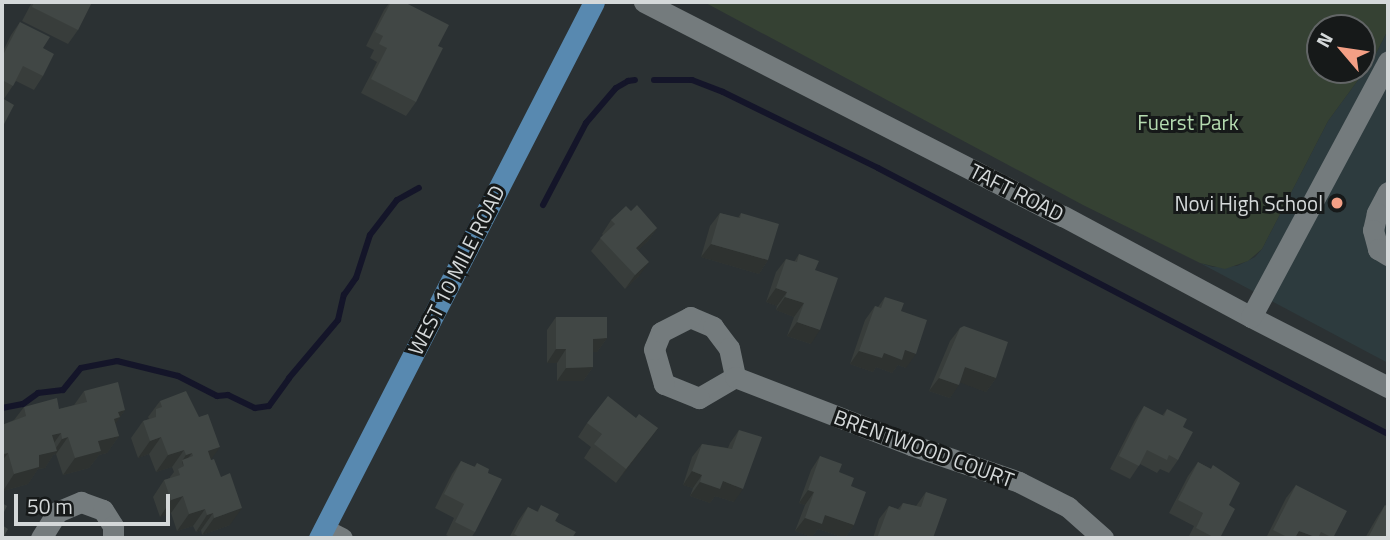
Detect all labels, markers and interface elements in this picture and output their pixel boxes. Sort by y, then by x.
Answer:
north arrow [1306,14,1376,84]
text: N [1308,27,1340,52]
park label: Fuerst Park [1137,109,1239,135]
street label: TAFT ROAD [966,158,1068,226]
street label: WEST 10 MILE ROAD [402,181,510,359]
place label: Novi High School [1174,190,1323,216]
marker: Novi High School [1329,195,1345,211]
street label: BRENTWOOD COURT [831,404,1017,492]
scale bar [18,480,173,524]
text: 50 m [27,490,73,522]

